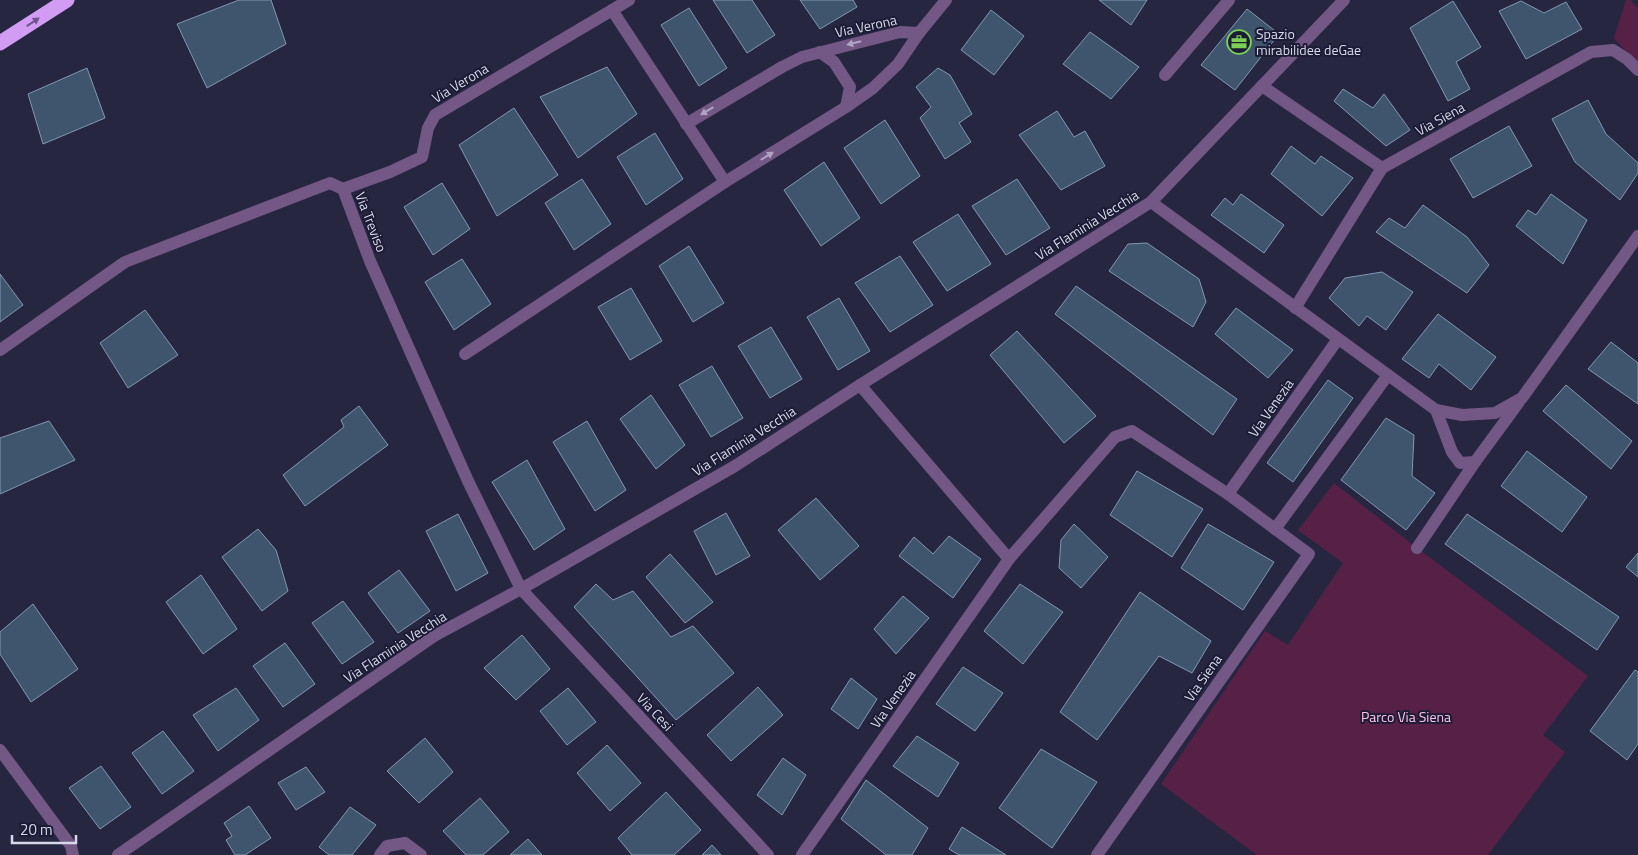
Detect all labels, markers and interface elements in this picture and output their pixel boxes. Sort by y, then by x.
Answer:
street label: Via Verona [833,9,899,42]
one-way arrow [27,17,40,26]
place label: Spazio mirabilidee deGae [1256,23,1361,60]
office icon: Spazio mirabilidee deGae [1226,29,1252,55]
one-way arrow [846,39,861,47]
street label: Via Verona [427,57,492,108]
street label: Via Siena [1411,96,1468,141]
one-way arrow [701,107,714,116]
one-way arrow [760,152,773,161]
street label: Via Flaminia Vecchia [1031,184,1143,265]
street label: Via Treviso [350,189,393,255]
street label: Via Venezia [1243,374,1298,441]
street label: Via Flaminia Vecchia [688,400,800,481]
street label: Via Flaminia Vecchia [339,605,450,688]
street label: Via Siena [1179,650,1227,706]
street label: Via Venezia [865,665,920,732]
street label: Via Cesi [632,688,679,735]
park label: Parco Via Siena [1361,706,1451,727]
scale bar [12,812,76,844]
text: 20 m [20,818,53,841]

